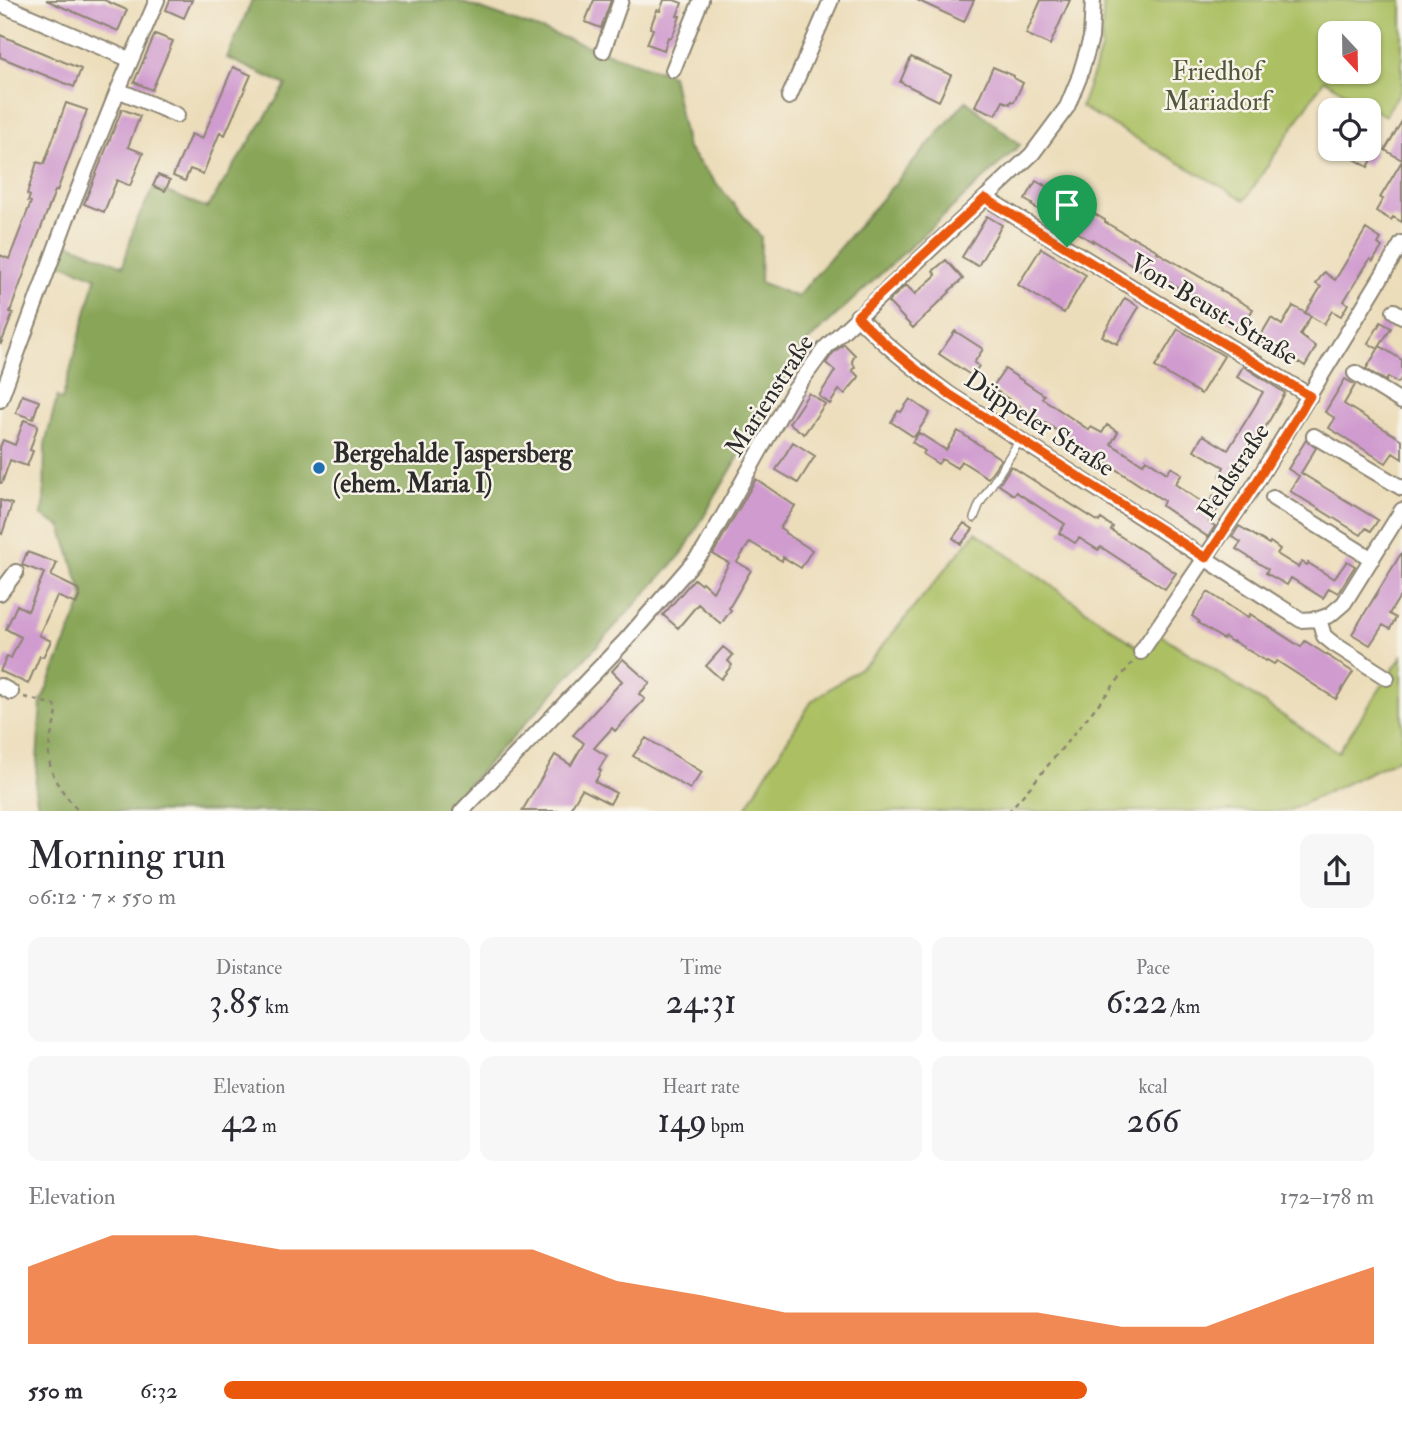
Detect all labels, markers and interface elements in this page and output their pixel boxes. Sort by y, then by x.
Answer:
north arrow [1318,21,1381,84]
map controls [1318,21,1381,161]
park label: Friedhof Mariadorf [1164,56,1274,118]
button: locate [1318,98,1381,161]
pin [1037,175,1097,247]
icon: arrive [1048,186,1086,224]
street label: Von-Beust-Straße [1123,247,1304,373]
street label: Marienstraße [719,328,821,463]
street label: Düppeler Straße [958,363,1121,485]
street label: Feldstraße [1191,417,1277,526]
place label: Bergehalde Jaspersberg (ehem. Maria I) [333,438,574,500]
marker: Bergehalde Jaspersberg (ehem. Maria I) [311,460,327,476]
text: Morning run [28,832,226,880]
button: share [1300,834,1374,908]
text: 06:12 · 7 × 550 m [28,882,176,911]
text: Distance [216,956,282,980]
text: Time [680,956,722,980]
text: Pace [1136,956,1170,980]
text: 3.85 [209,980,261,1024]
text: 24:31 [665,980,737,1024]
text: 6:22 [1106,980,1168,1024]
text: km [261,995,289,1019]
text: /km [1168,995,1200,1019]
text: Elevation [213,1075,285,1099]
text: Heart rate [662,1075,740,1099]
text: kcal [1138,1075,1168,1099]
text: 42 [221,1099,258,1143]
text: 149 [658,1099,707,1143]
text: 266 [1126,1099,1180,1143]
text: m [258,1114,277,1138]
text: bpm [707,1114,744,1138]
text: Elevation [28,1182,116,1211]
text: 172–178 m [1280,1182,1374,1211]
text: 550 m [28,1376,83,1405]
text: 6:32 [140,1376,178,1405]

